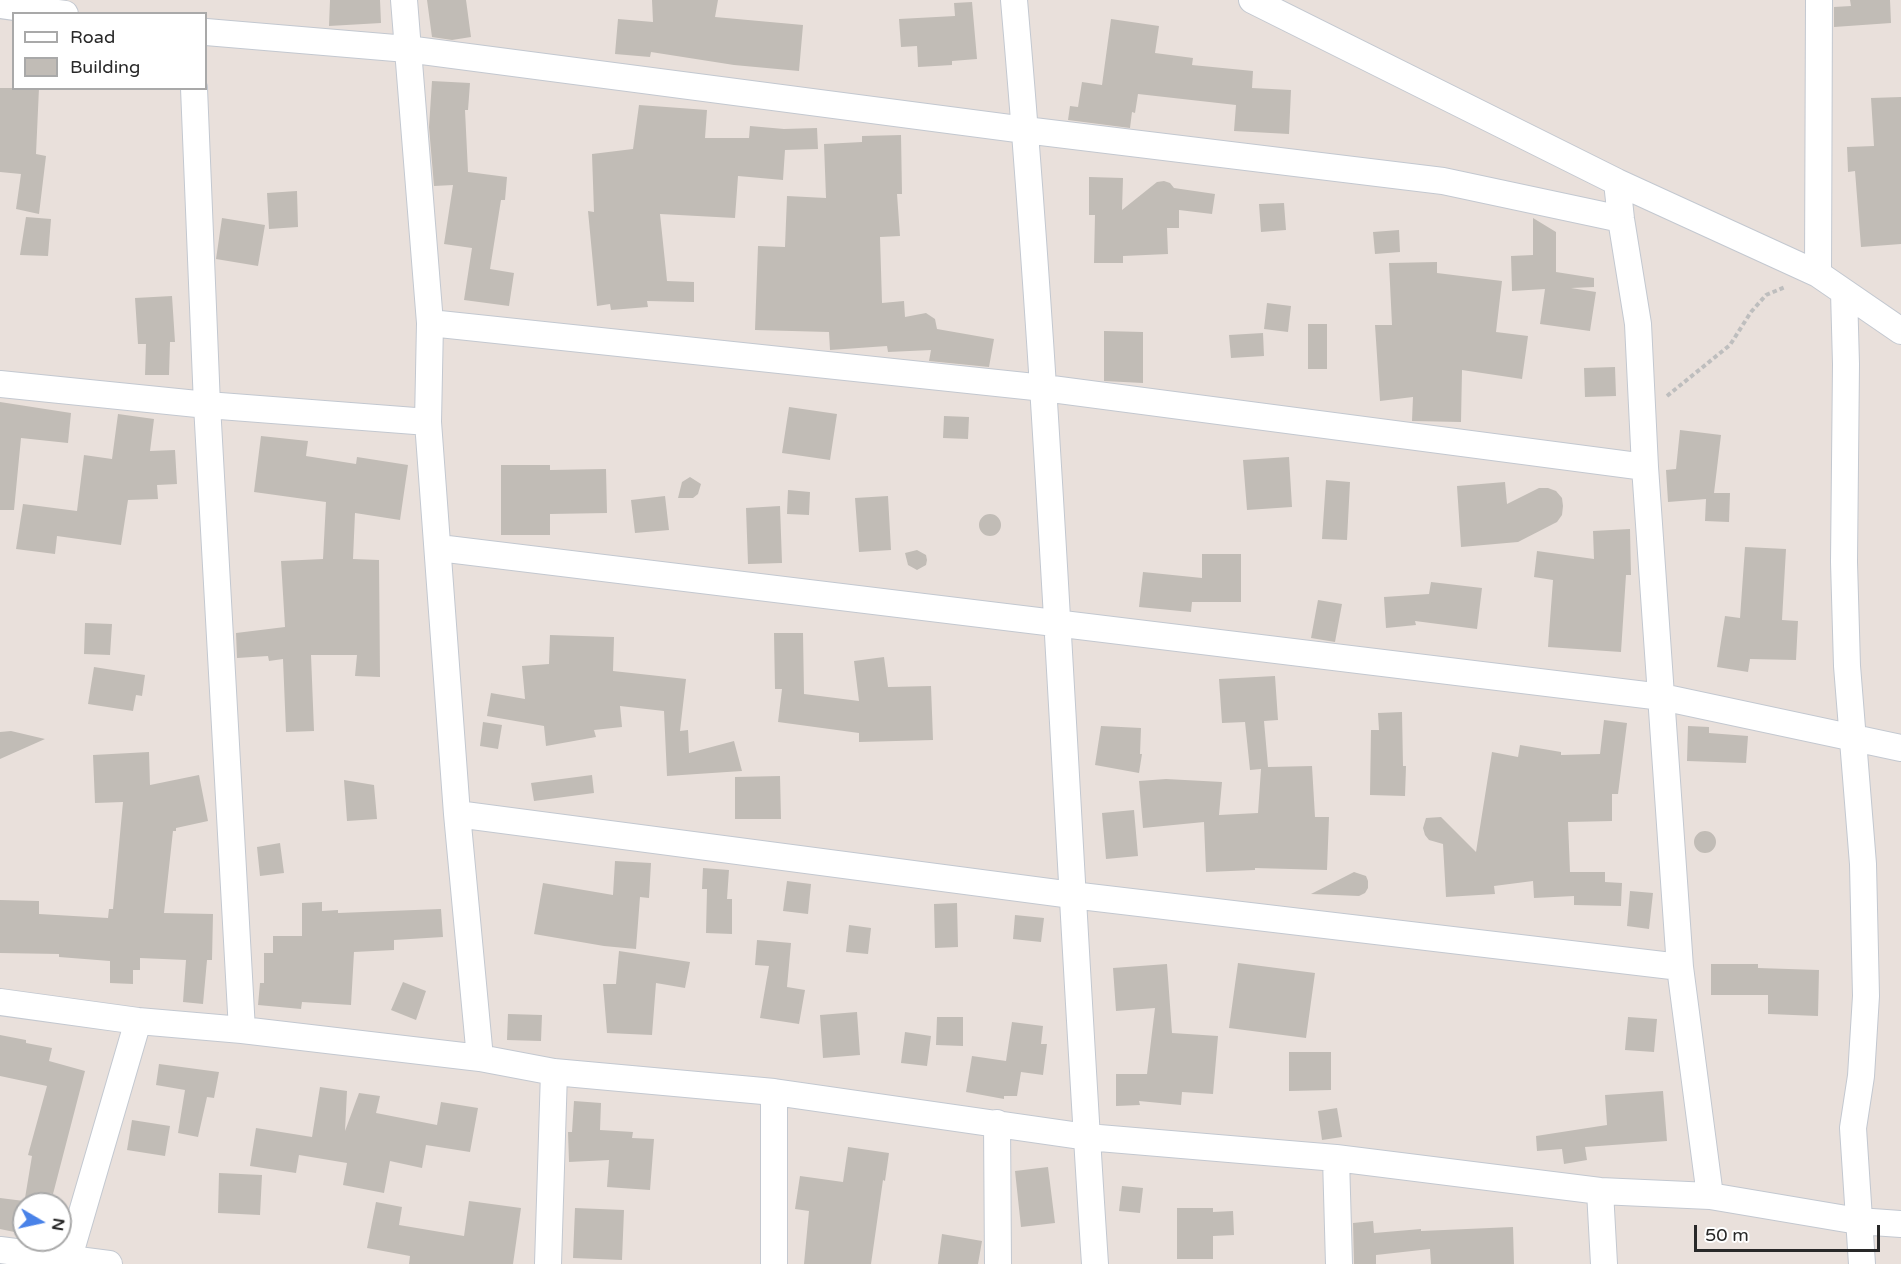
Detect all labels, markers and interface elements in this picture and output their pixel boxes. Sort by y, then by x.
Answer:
legend [12,12,207,90]
text: Road [70,26,115,48]
text: Building [70,56,140,78]
north arrow [12,1192,72,1252]
scale bar [1697,1213,1883,1251]
text: N [47,1217,69,1232]
text: 50 m [1705,1224,1749,1246]

